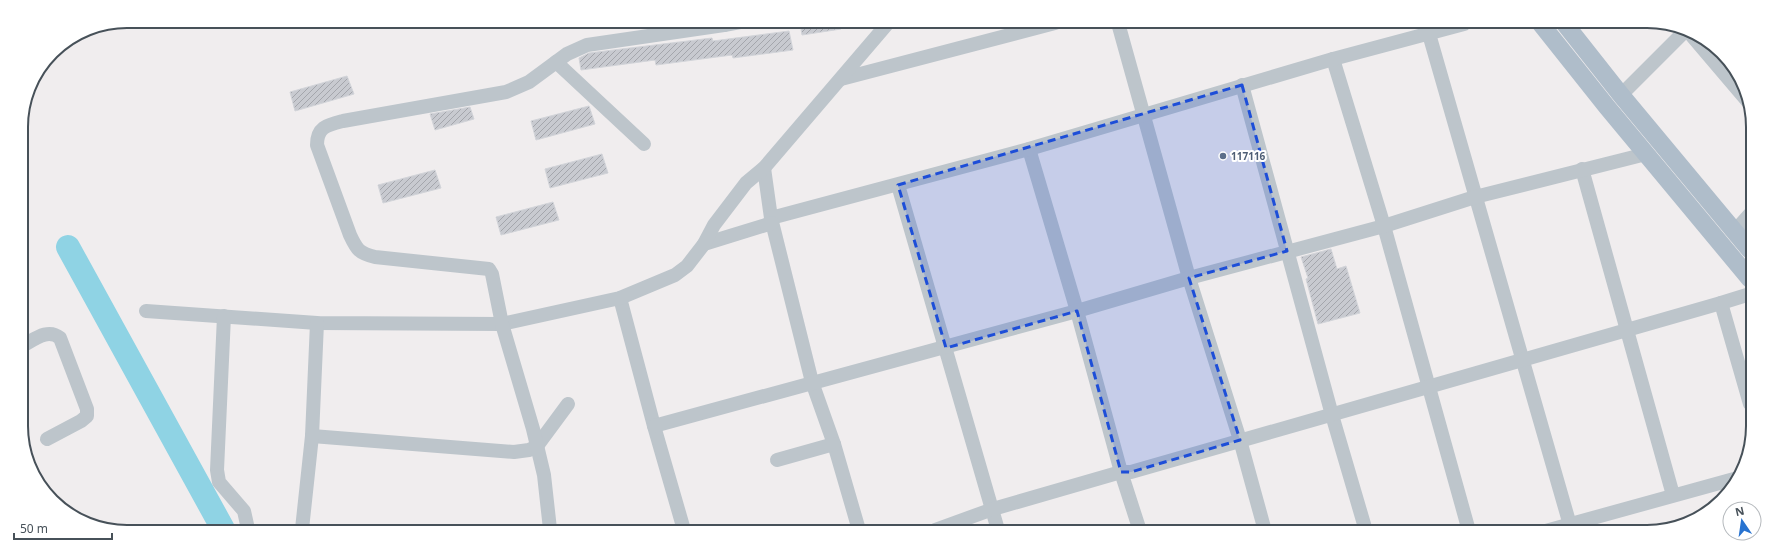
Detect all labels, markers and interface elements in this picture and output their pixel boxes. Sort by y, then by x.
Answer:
place label: 117116 [1231,149,1266,163]
marker: 117116 [1218,151,1228,161]
north arrow [1722,501,1762,541]
text: N [1734,502,1746,519]
scale bar [14,515,112,541]
text: 50 m [20,520,48,537]

